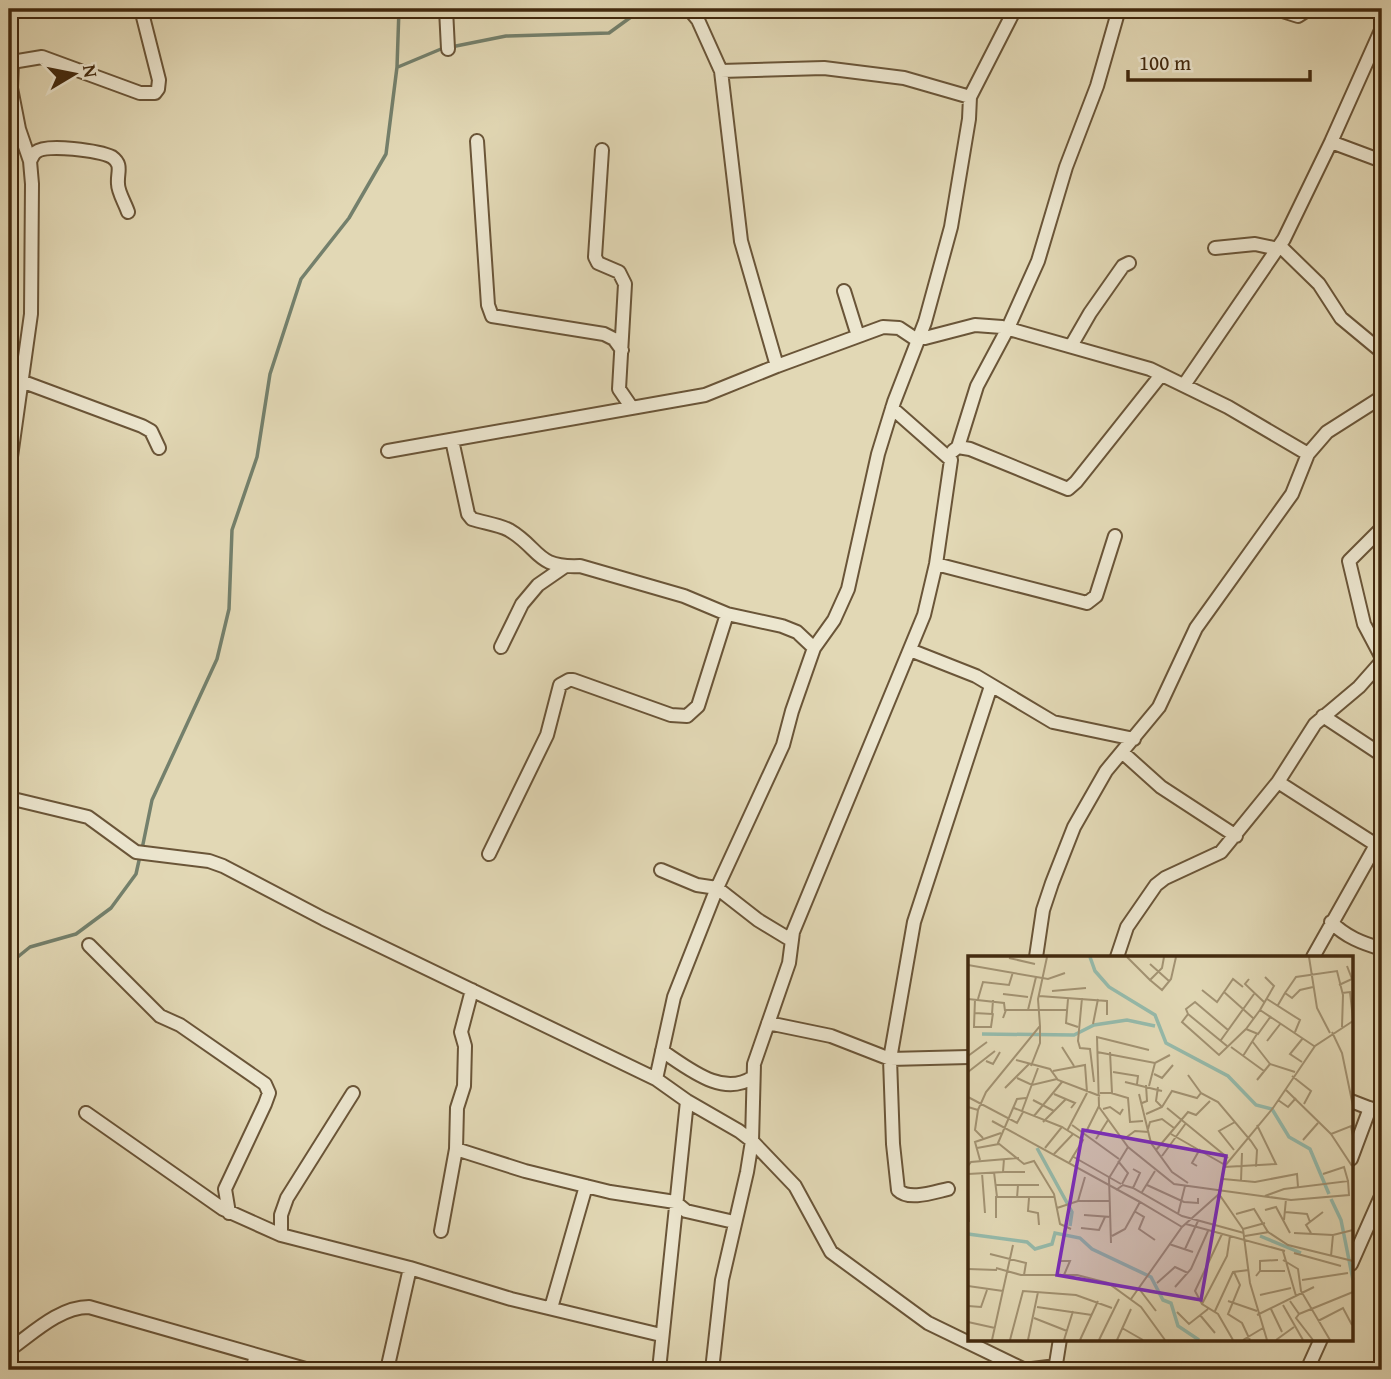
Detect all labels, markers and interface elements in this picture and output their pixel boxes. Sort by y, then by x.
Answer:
north arrow [38,38,108,108]
scale bar [1128,38,1310,82]
text: 100 m [1139,47,1191,78]
text: N [76,62,106,80]
inset map [968,956,1352,1340]

